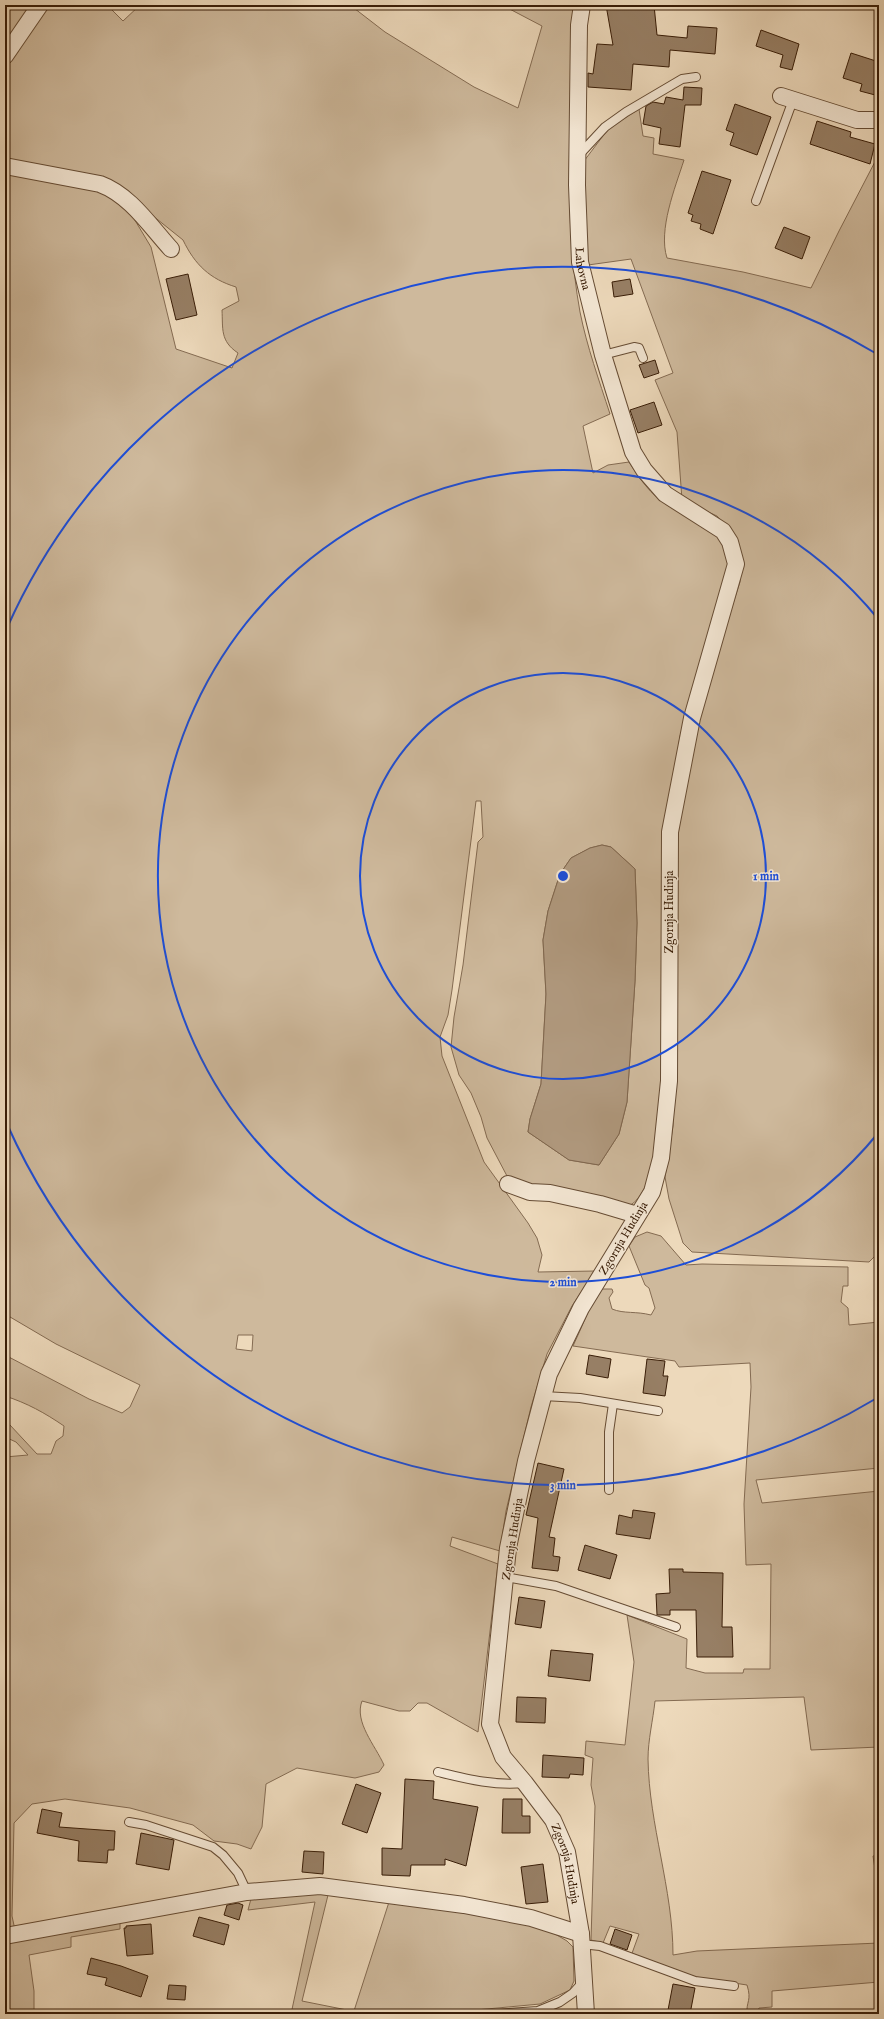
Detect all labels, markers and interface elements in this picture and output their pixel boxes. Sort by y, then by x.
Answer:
street label: Lahovna [571,247,594,292]
centre of rings [556,869,570,883]
text: 1 min [753,869,780,884]
street label: Zgornja Hudinja [662,870,677,954]
street label: Zgornja Hudinja [596,1198,652,1278]
text: 2 min [549,1275,577,1290]
text: 3 min [550,1478,577,1493]
street label: Zgornja Hudinja [499,1496,527,1581]
street label: Zgornja Hudinja [547,1821,583,1906]

